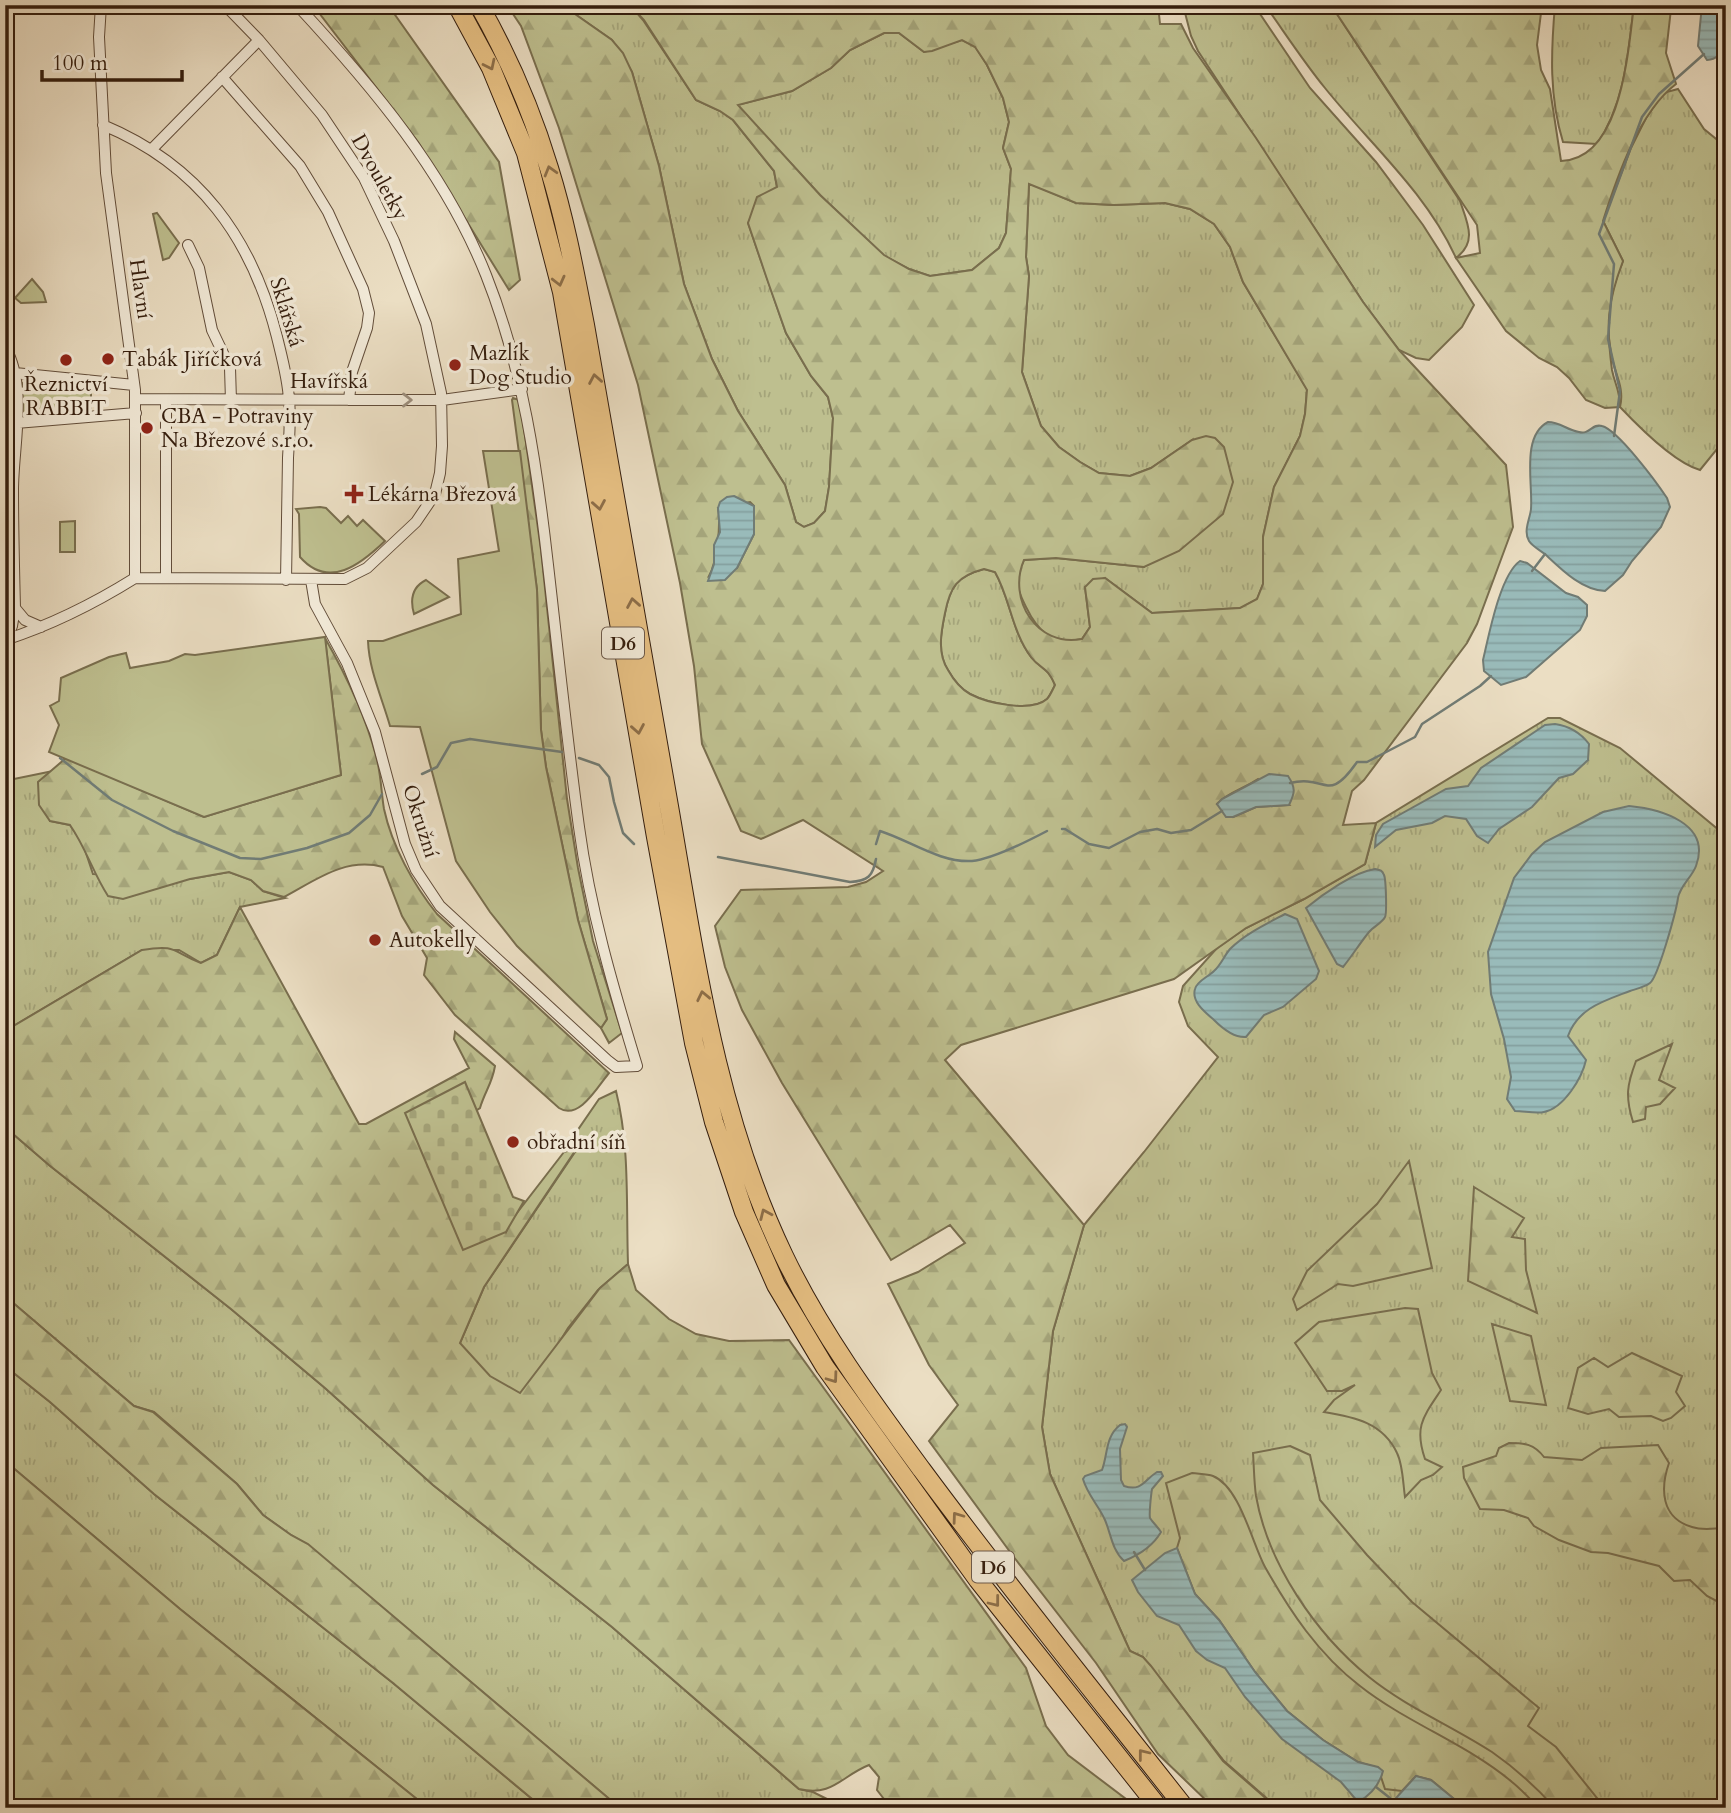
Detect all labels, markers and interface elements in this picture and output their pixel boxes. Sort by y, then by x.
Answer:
scale bar [42,38,182,82]
text: 100 m [52,49,108,78]
one-way arrow [481,58,495,70]
street label: Dvouletky [344,129,415,226]
one-way arrow [543,165,558,177]
street label: Hlavní [122,257,159,321]
street label: Sklářská [262,274,311,350]
one-way arrow [551,275,565,287]
place label: Mazlík Dog Studio [469,339,572,392]
place label: Tabák Jiříčková [122,345,262,374]
marker: Tabák Jiříčková [100,351,116,367]
marker: Řeznictví RABBIT [58,352,74,368]
marker: Mazlík Dog Studio [447,357,463,373]
street label: Havířská [290,367,368,396]
place label: Řeznictví RABBIT [24,369,108,423]
one-way arrow [588,373,603,385]
one-way arrow [402,392,412,408]
place label: CBA - Potraviny Na Březové s.r.o. [161,402,314,455]
marker: CBA - Potraviny Na Březové s.r.o. [139,420,155,436]
place label: Lékárna Březová [368,480,517,509]
marker: Lékárna Březová [346,486,362,502]
one-way arrow [591,499,606,511]
one-way arrow [626,597,641,609]
road number: D6 [602,628,644,658]
one-way arrow [630,723,645,735]
street label: Okružní [395,781,446,862]
place label: Autokelly [389,926,476,955]
marker: Autokelly [367,932,383,948]
one-way arrow [697,990,711,1002]
place label: obřadní síň [527,1128,626,1157]
marker: obřadní síň [505,1134,521,1150]
one-way arrow [759,1209,773,1221]
one-way arrow [825,1370,838,1383]
one-way arrow [953,1513,965,1525]
road number: D6 [972,1552,1014,1582]
one-way arrow [987,1594,1000,1607]
one-way arrow [1138,1749,1151,1762]

